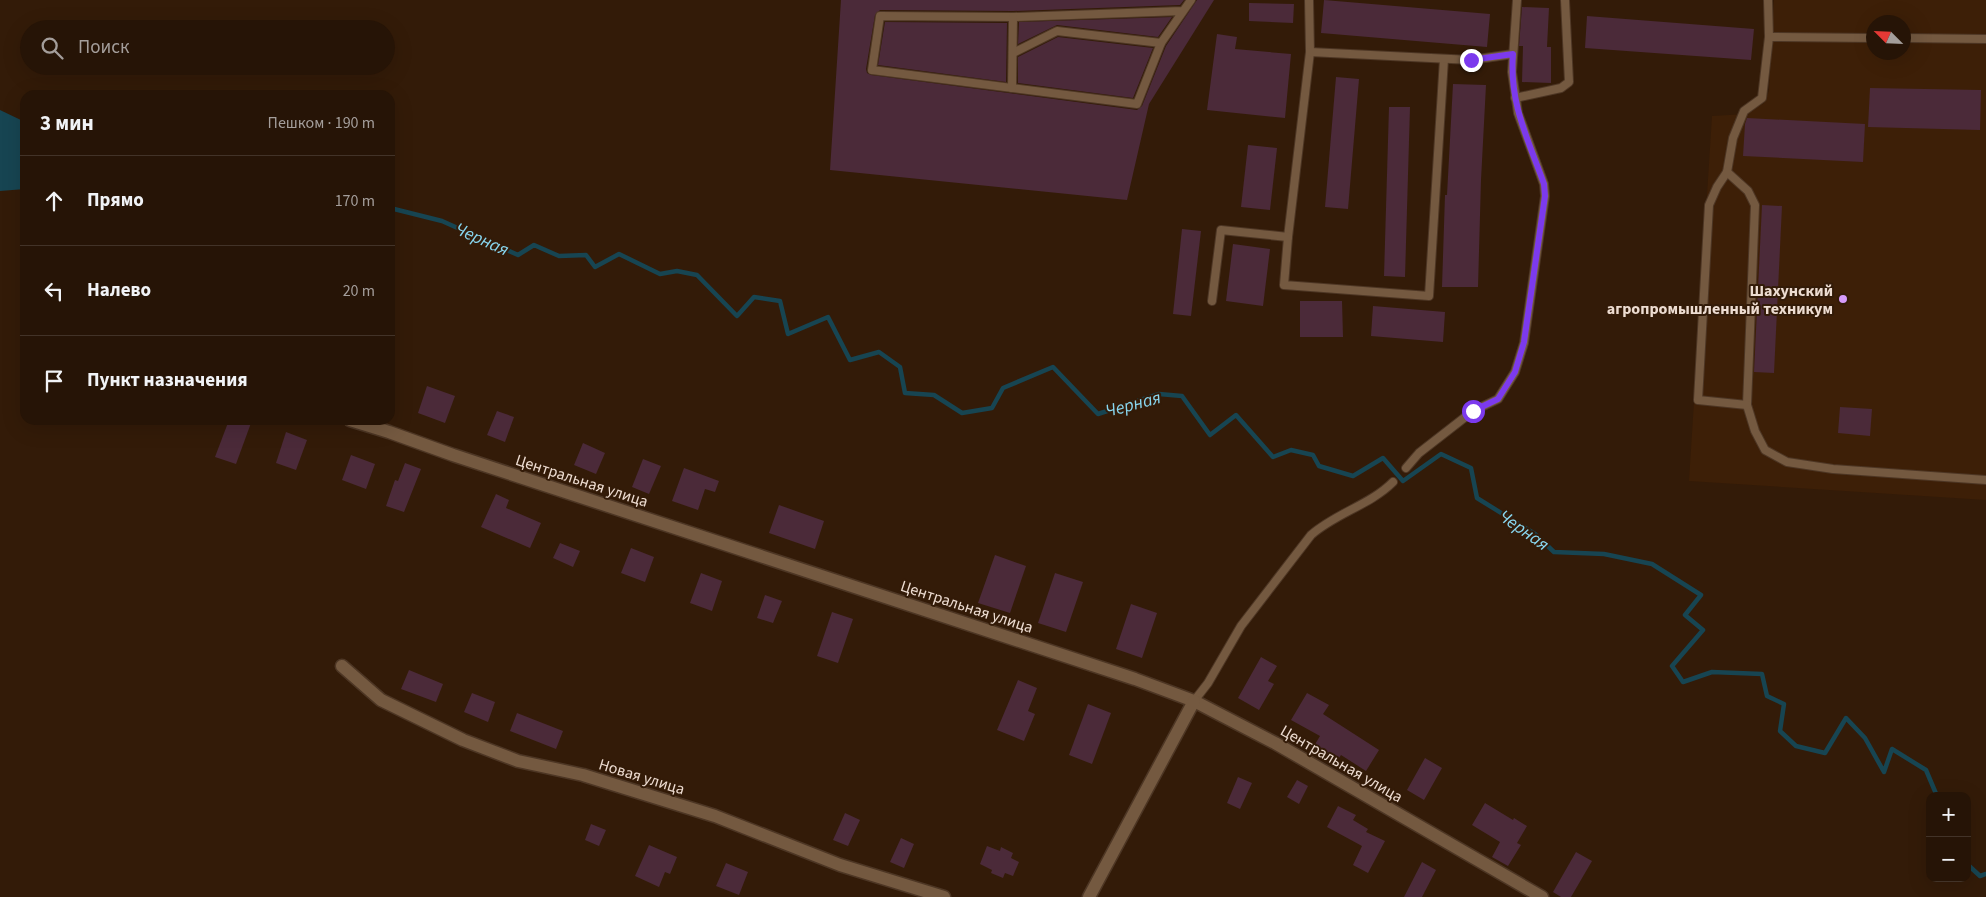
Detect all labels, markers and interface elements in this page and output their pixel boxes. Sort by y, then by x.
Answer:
north arrow [1866,15,1911,60]
search box [20,20,395,75]
icon: search [38,34,66,62]
text: Поиск [78,34,129,61]
route end [1460,49,1483,72]
text: 3 мин [40,108,94,138]
text: Пешком · 190 m [268,112,375,134]
icon: ahead [40,187,68,215]
text: Прямо [87,187,144,214]
text: 170 m [335,190,375,212]
water label: Черная [451,217,513,262]
icon: left [40,277,68,305]
text: Налево [87,277,151,304]
text: 20 m [343,280,375,302]
place label: Шахунский агропромышленный техникум [1607,280,1833,320]
marker: Шахунский агропромышленный техникум [1837,293,1849,305]
icon: arrive [40,367,68,395]
text: Пункт назначения [87,367,248,394]
water label: Черная [1103,385,1164,424]
route start [1462,400,1485,423]
street label: Центральная улица [513,449,651,513]
water label: Черная [1493,504,1554,557]
street label: Центральная улица [898,575,1036,639]
street label: Центральная улица [1276,720,1407,808]
street label: Новая улица [596,753,687,800]
map controls [1926,792,1971,882]
button: + [1926,792,1971,837]
button: − [1926,837,1971,882]

